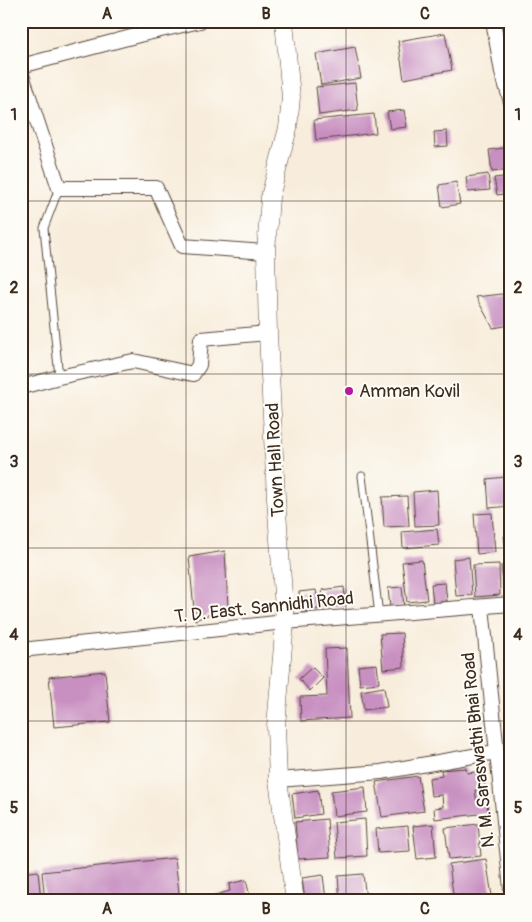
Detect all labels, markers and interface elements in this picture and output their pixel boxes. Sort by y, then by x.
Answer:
text: A [102,4,113,24]
text: B [261,4,271,24]
text: C [420,4,430,24]
text: 1 [11,105,17,125]
text: 1 [515,105,521,125]
text: 2 [10,278,19,298]
text: 2 [514,278,523,298]
place label: Amman Kovil [359,380,460,403]
marker: Amman Kovil [343,385,355,397]
street label: Town Hall Road [261,402,290,518]
text: 3 [10,452,19,472]
text: 3 [514,452,523,472]
street label: T. D. East. Sannidhi Road [173,587,355,628]
text: 4 [9,625,19,645]
text: 4 [513,625,523,645]
street label: N. M. Saraswathi Bhai Road [457,651,500,849]
text: 5 [10,798,19,818]
text: 5 [514,798,523,818]
text: A [102,899,113,919]
text: B [261,899,271,919]
text: C [420,899,430,919]

